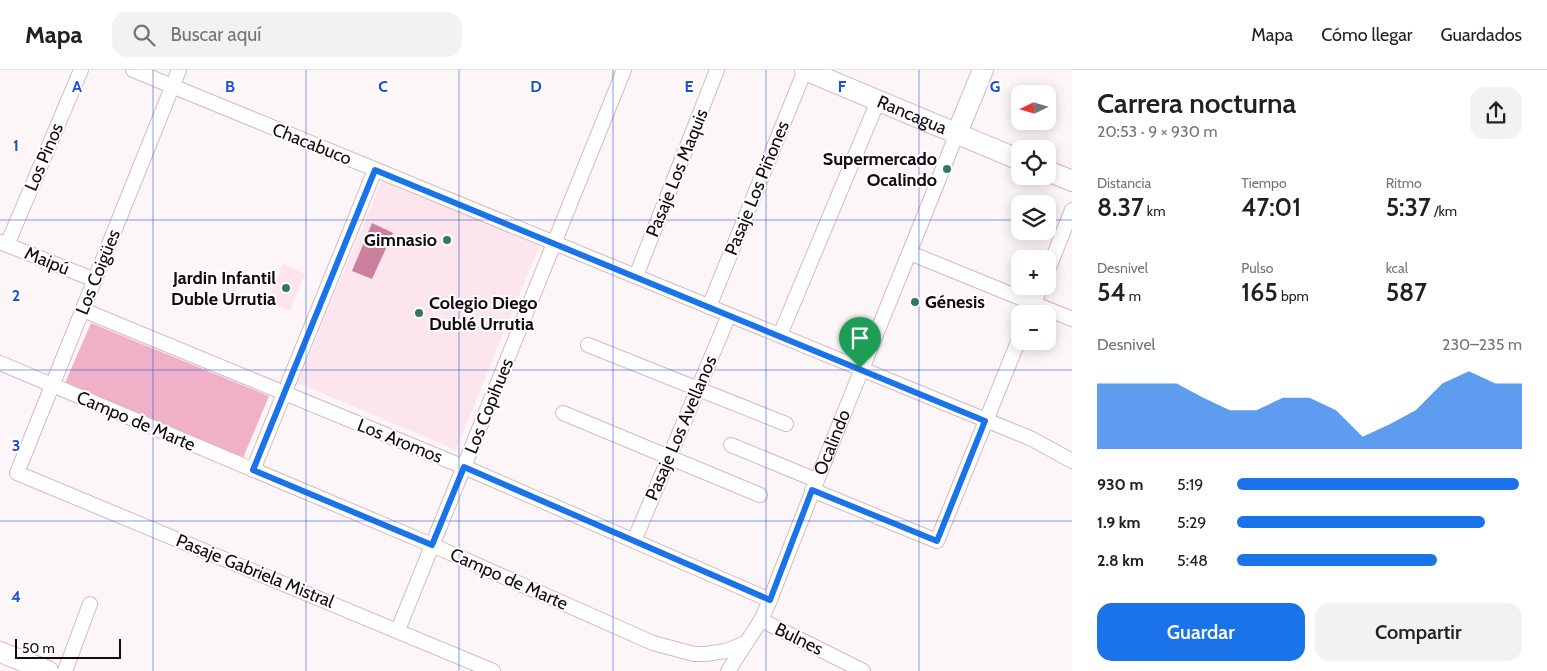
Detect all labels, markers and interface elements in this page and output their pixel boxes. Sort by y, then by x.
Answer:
search box [112,12,462,57]
text: Mapa [25,20,82,49]
icon: search [130,21,158,49]
text: Buscar aquí [170,23,261,46]
text: Mapa [1251,24,1293,46]
text: Cómo llegar [1321,24,1413,46]
text: Guardados [1441,24,1522,46]
text: A [72,77,82,96]
text: B [225,77,235,96]
text: C [378,77,388,96]
text: D [530,77,542,96]
text: E [684,77,694,96]
text: F [838,77,847,96]
text: G [990,77,1000,96]
north arrow [1011,85,1056,130]
map controls [1011,85,1056,350]
text: Carrera nocturna [1097,86,1296,120]
button: share [1470,87,1522,139]
street label: Rancagua [874,90,950,139]
street label: Pasaje Los Maquis [641,106,713,240]
street label: Chacabuco [269,118,355,170]
street label: Pasaje Los Piñones [720,118,794,258]
street label: Los Pinos [20,120,68,194]
text: 20:53 · 9 × 930 m [1097,122,1218,141]
text: 1 [13,136,19,155]
button: locate [1011,140,1056,185]
place label: Supermercado Ocalindo [823,148,937,191]
marker: Supermercado Ocalindo [941,163,953,175]
text: Distancia [1097,174,1151,192]
text: Tiempo [1241,174,1287,192]
text: Ritmo [1386,174,1422,192]
text: 8.37 [1097,192,1144,222]
text: 47:01 [1241,192,1301,222]
text: 5:37 [1386,192,1431,222]
button: layers [1011,195,1056,240]
text: km [1144,202,1165,220]
text: /km [1431,202,1457,220]
street label: Los Coigües [71,226,125,318]
place label: Gimnasio [364,229,437,251]
marker: Gimnasio [441,234,453,246]
street label: Maipú [21,242,73,280]
button: + [1011,250,1056,295]
text: Desnivel [1097,259,1148,277]
text: Pulso [1241,259,1273,277]
text: kcal [1386,259,1408,277]
place label: Jardin Infantil Duble Urrutia [171,267,276,310]
text: 54 [1097,277,1126,307]
text: 165 [1241,277,1278,307]
text: 587 [1386,277,1427,307]
marker: Jardin Infantil Duble Urrutia [280,282,292,294]
text: 2 [12,286,20,305]
text: m [1126,287,1141,305]
text: bpm [1278,287,1309,305]
place label: Génesis [925,291,985,313]
place label: Colegio Diego Dublé Urrutia [429,292,538,335]
marker: Génesis [909,296,921,308]
button: − [1011,305,1056,350]
marker: Colegio Diego Dublé Urrutia [413,307,425,319]
pin [839,317,881,368]
icon: arrive [846,324,874,352]
text: Desnivel [1097,335,1155,354]
text: 230–235 m [1442,335,1522,354]
street label: Pasaje Los Avellanos [641,352,721,504]
street label: Los Copihues [460,355,518,457]
street label: Campo de Marte [73,386,199,456]
street label: Ocalindo [809,406,855,478]
street label: Los Aromos [354,414,446,468]
text: 3 [12,436,20,455]
text: 930 m [1097,475,1143,494]
text: 5:19 [1177,475,1203,494]
text: 1.9 km [1097,513,1140,532]
text: 5:29 [1177,513,1206,532]
street label: Pasaje Gabriela Mistral [173,529,338,613]
street label: Campo de Marte [447,543,571,615]
text: 2.8 km [1097,551,1144,570]
text: 5:48 [1177,551,1208,570]
text: 4 [11,587,21,606]
button: Guardar [1097,603,1305,661]
button: Compartir [1315,603,1522,661]
street label: Bulnes [771,618,827,660]
scale bar [15,636,121,659]
text: 50 m [22,639,55,657]

